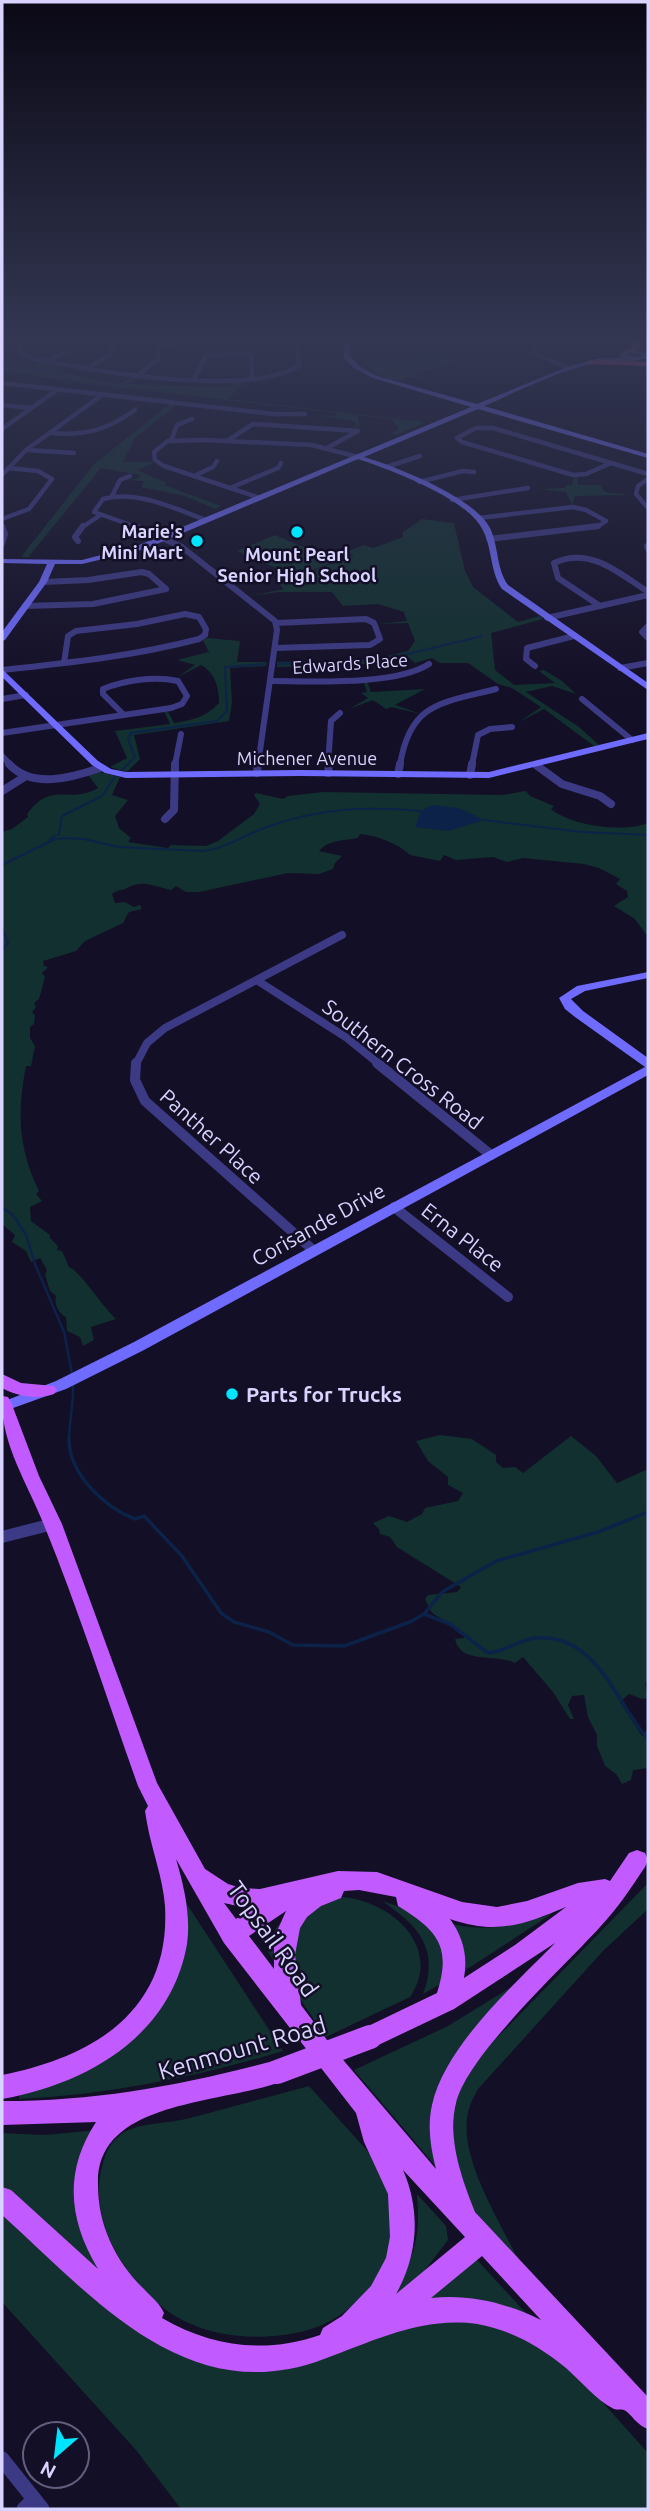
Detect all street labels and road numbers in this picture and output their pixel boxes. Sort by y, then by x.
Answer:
street label: Edwards Place [291,649,409,677]
street label: Michener Avenue [237,748,377,768]
street label: Southern Cross Road [318,994,488,1134]
street label: Panther Place [156,1084,268,1188]
street label: Corisande Drive [247,1178,389,1270]
street label: Erna Place [417,1198,509,1276]
street label: Topsail Road [222,1876,324,2002]
street label: Kenmount Road [155,2011,329,2085]

